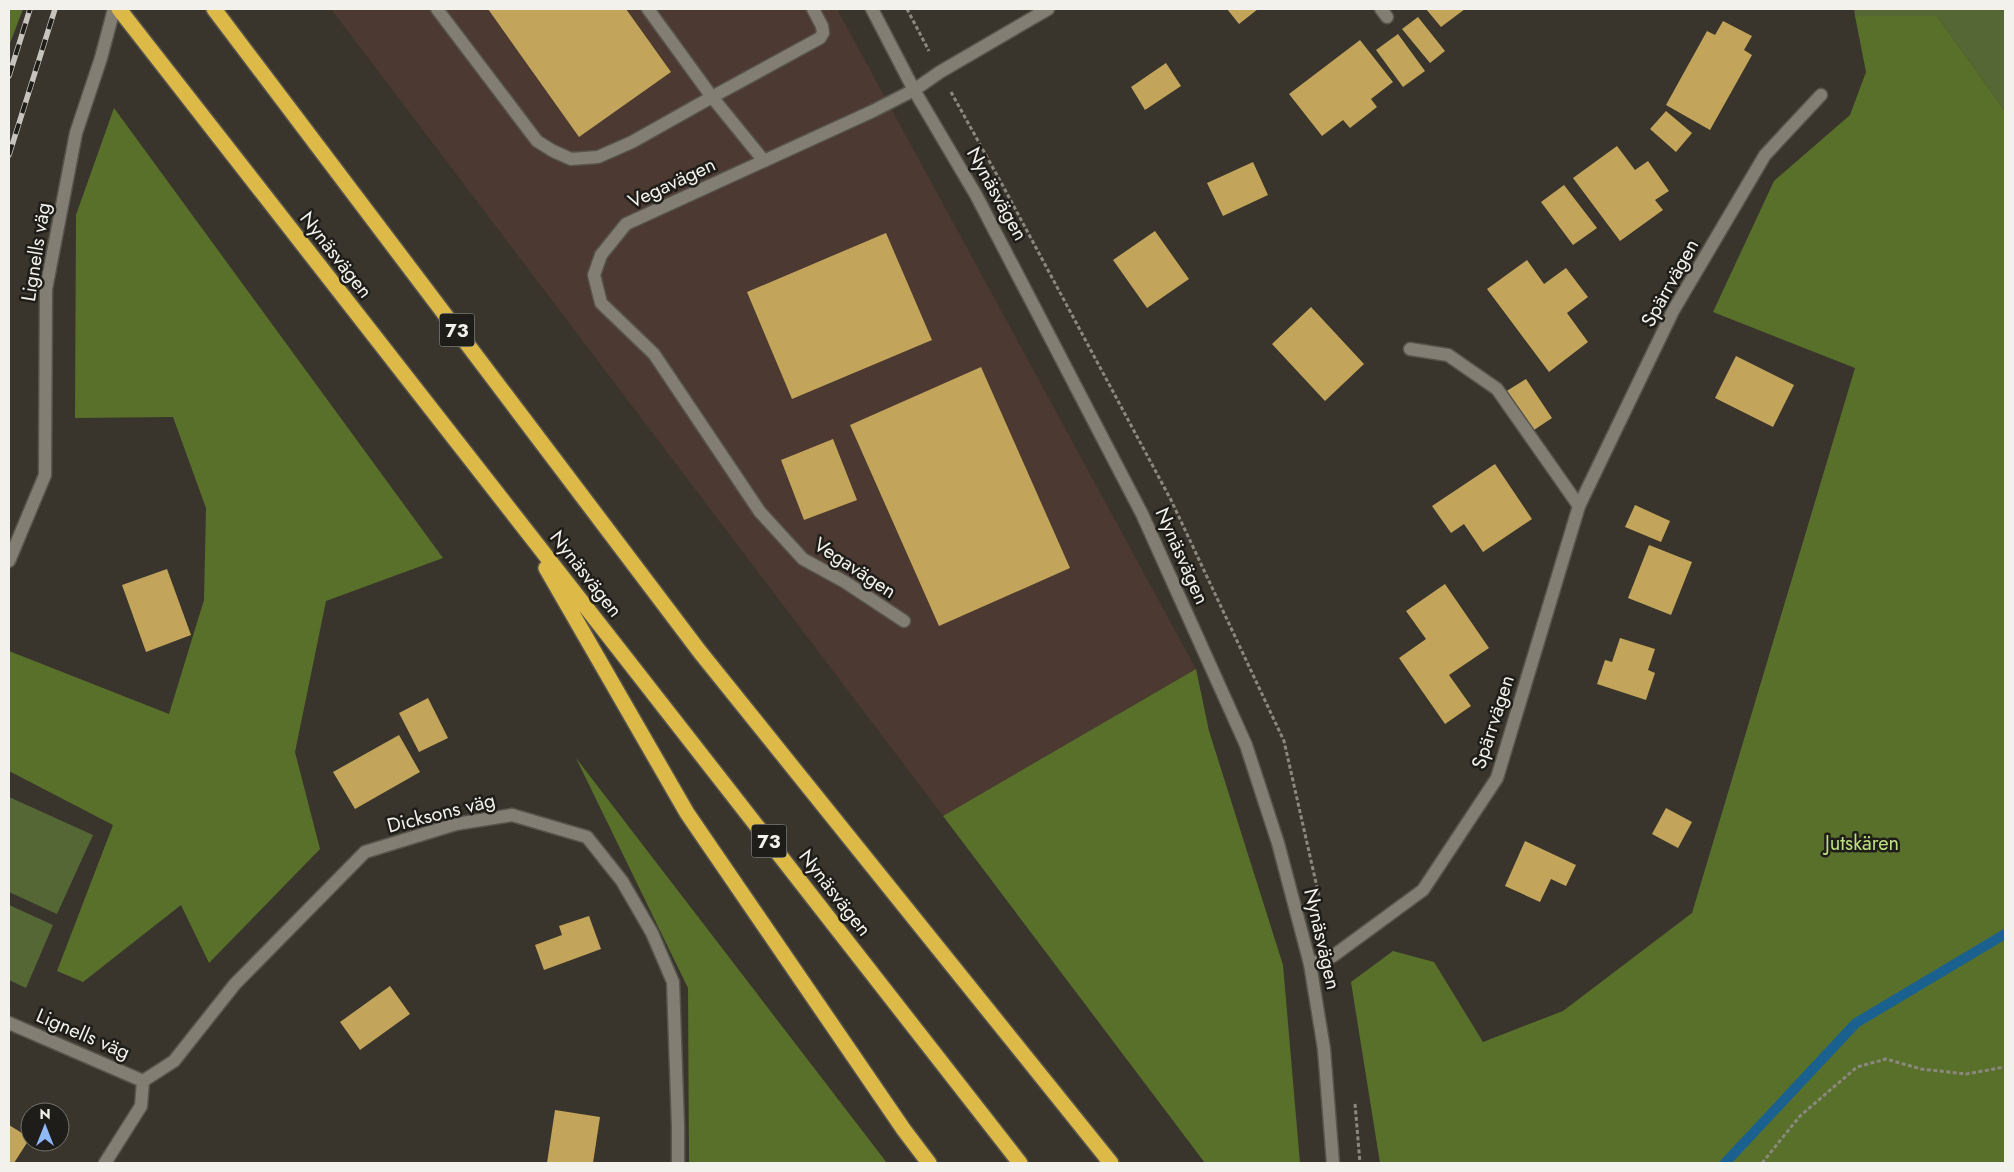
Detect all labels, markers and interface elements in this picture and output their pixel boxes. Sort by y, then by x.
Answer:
street label: Nynäsvägen [959,142,1035,246]
street label: Vegavägen [623,150,721,216]
street label: Lignells väg [14,201,58,303]
street label: Nynäsvägen [293,205,379,305]
street label: Spärrvägen [1634,234,1706,332]
road number: 73 [440,314,474,346]
street label: Nynäsvägen [1148,503,1216,609]
street label: Nynäsvägen [543,524,629,624]
street label: Vegavägen [808,530,902,606]
street label: Spärrvägen [1464,671,1522,773]
street label: Dicksons väg [384,786,498,840]
road number: 73 [752,824,786,858]
park label: Jutskären [1822,829,1899,858]
street label: Nynäsvägen [792,843,878,943]
street label: Nynäsvägen [1296,885,1348,993]
street label: Lignells väg [32,1001,134,1067]
north arrow [20,1102,70,1152]
text: N [39,1104,51,1124]

